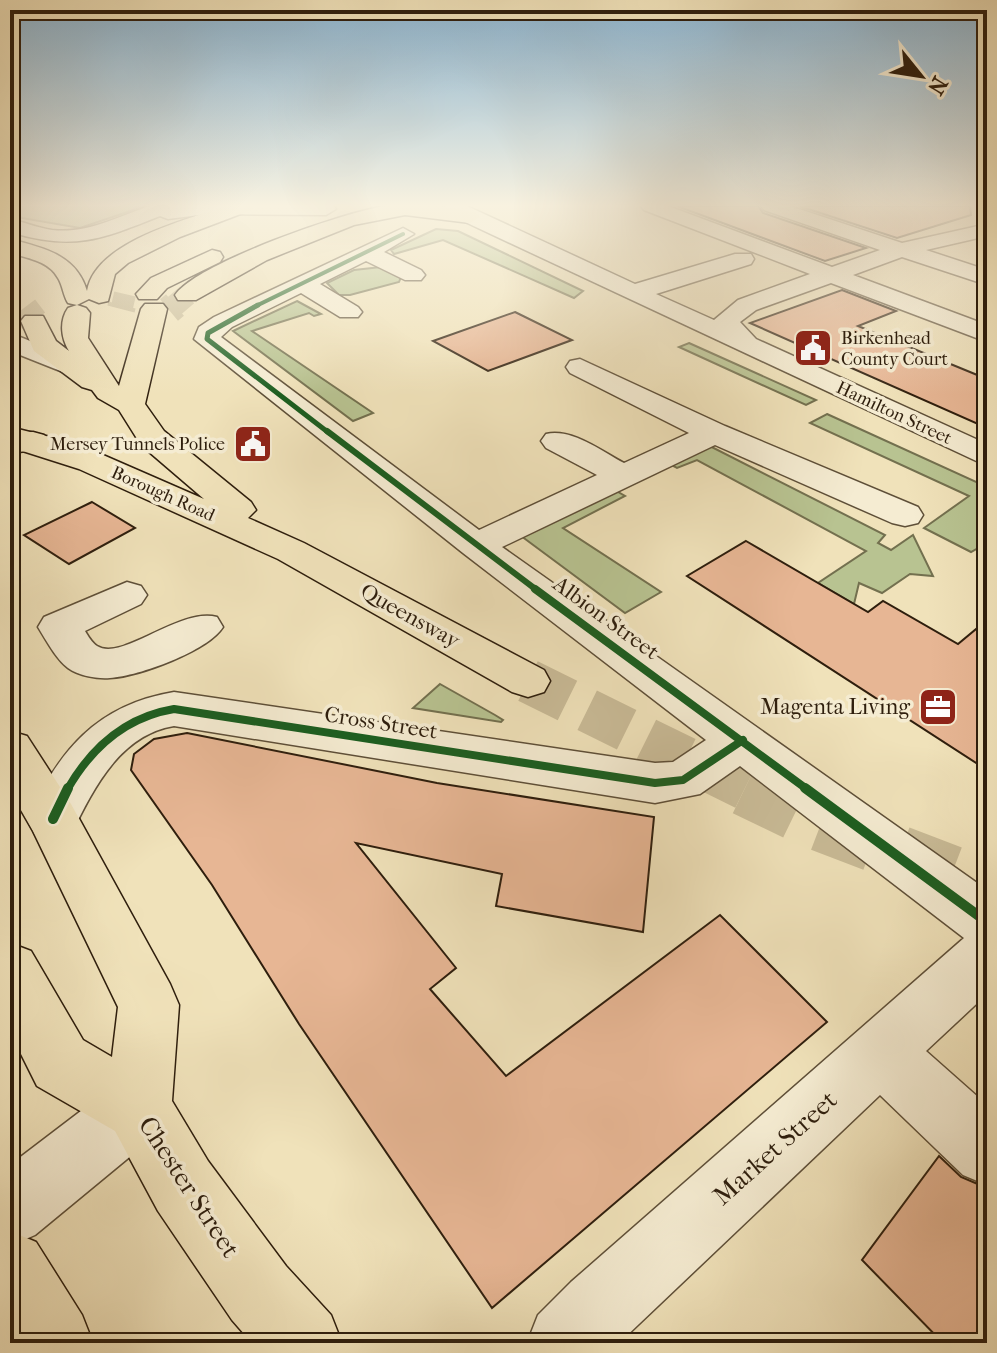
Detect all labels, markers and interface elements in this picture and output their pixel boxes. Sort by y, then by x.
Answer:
north arrow [881,36,961,116]
text: N [922,72,953,99]
public building icon: Birkenhead County Court [792,327,834,369]
place label: Birkenhead County Court [841,328,948,370]
street label: Hamilton Street [833,377,956,449]
public building icon: Mersey Tunnels Police [232,423,274,465]
place label: Mersey Tunnels Police [50,434,225,455]
street label: Borough Road [108,462,218,526]
street label: Albion Street [547,570,664,665]
street label: Queensway [356,578,465,655]
office icon: Magenta Living [917,686,959,728]
place label: Magenta Living [760,694,910,720]
street label: Cross Street [323,701,440,745]
street label: Market Street [707,1084,844,1212]
street label: Chester Street [132,1111,246,1264]

